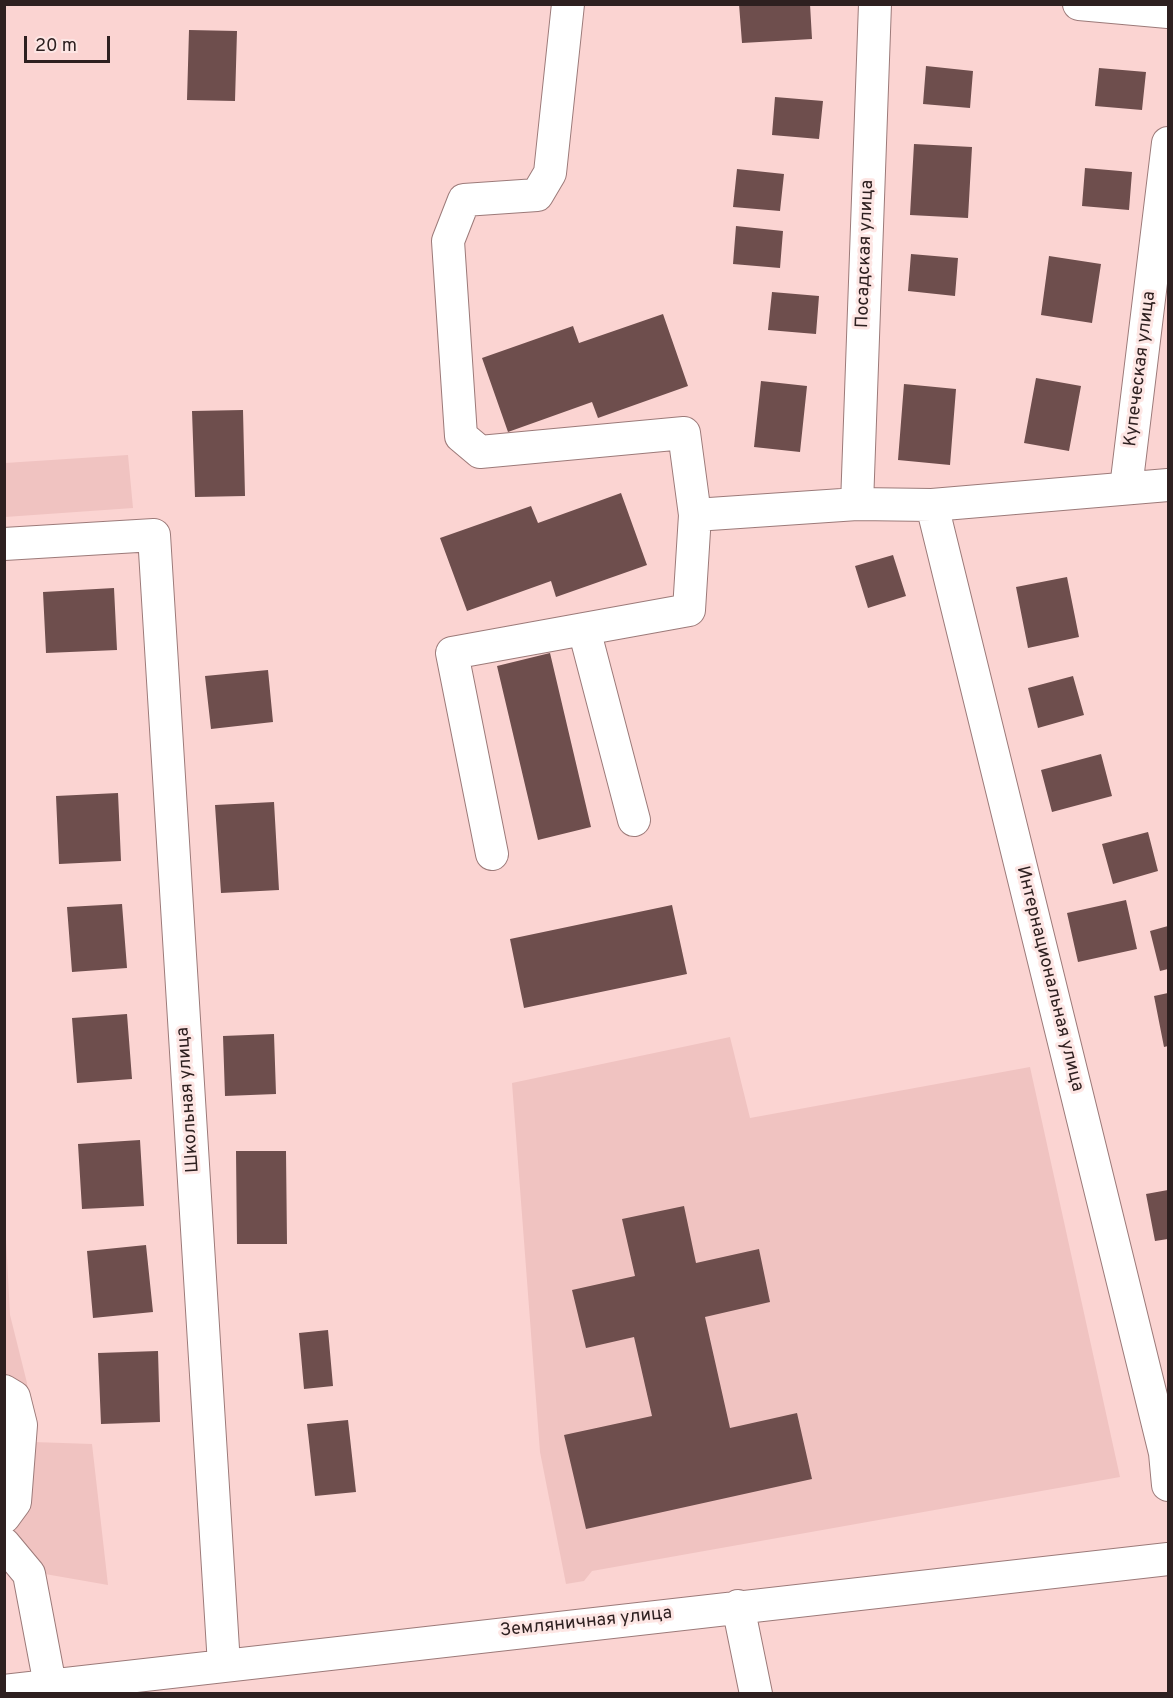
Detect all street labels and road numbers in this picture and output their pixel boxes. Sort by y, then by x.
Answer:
street label: Посадская улица [853,179,879,329]
street label: Купеческая улица [1121,290,1161,448]
street label: Интернациональная улица [1011,864,1087,1094]
street label: Школьная улица [173,1026,205,1174]
street label: Земляничная улица [499,1603,673,1643]

